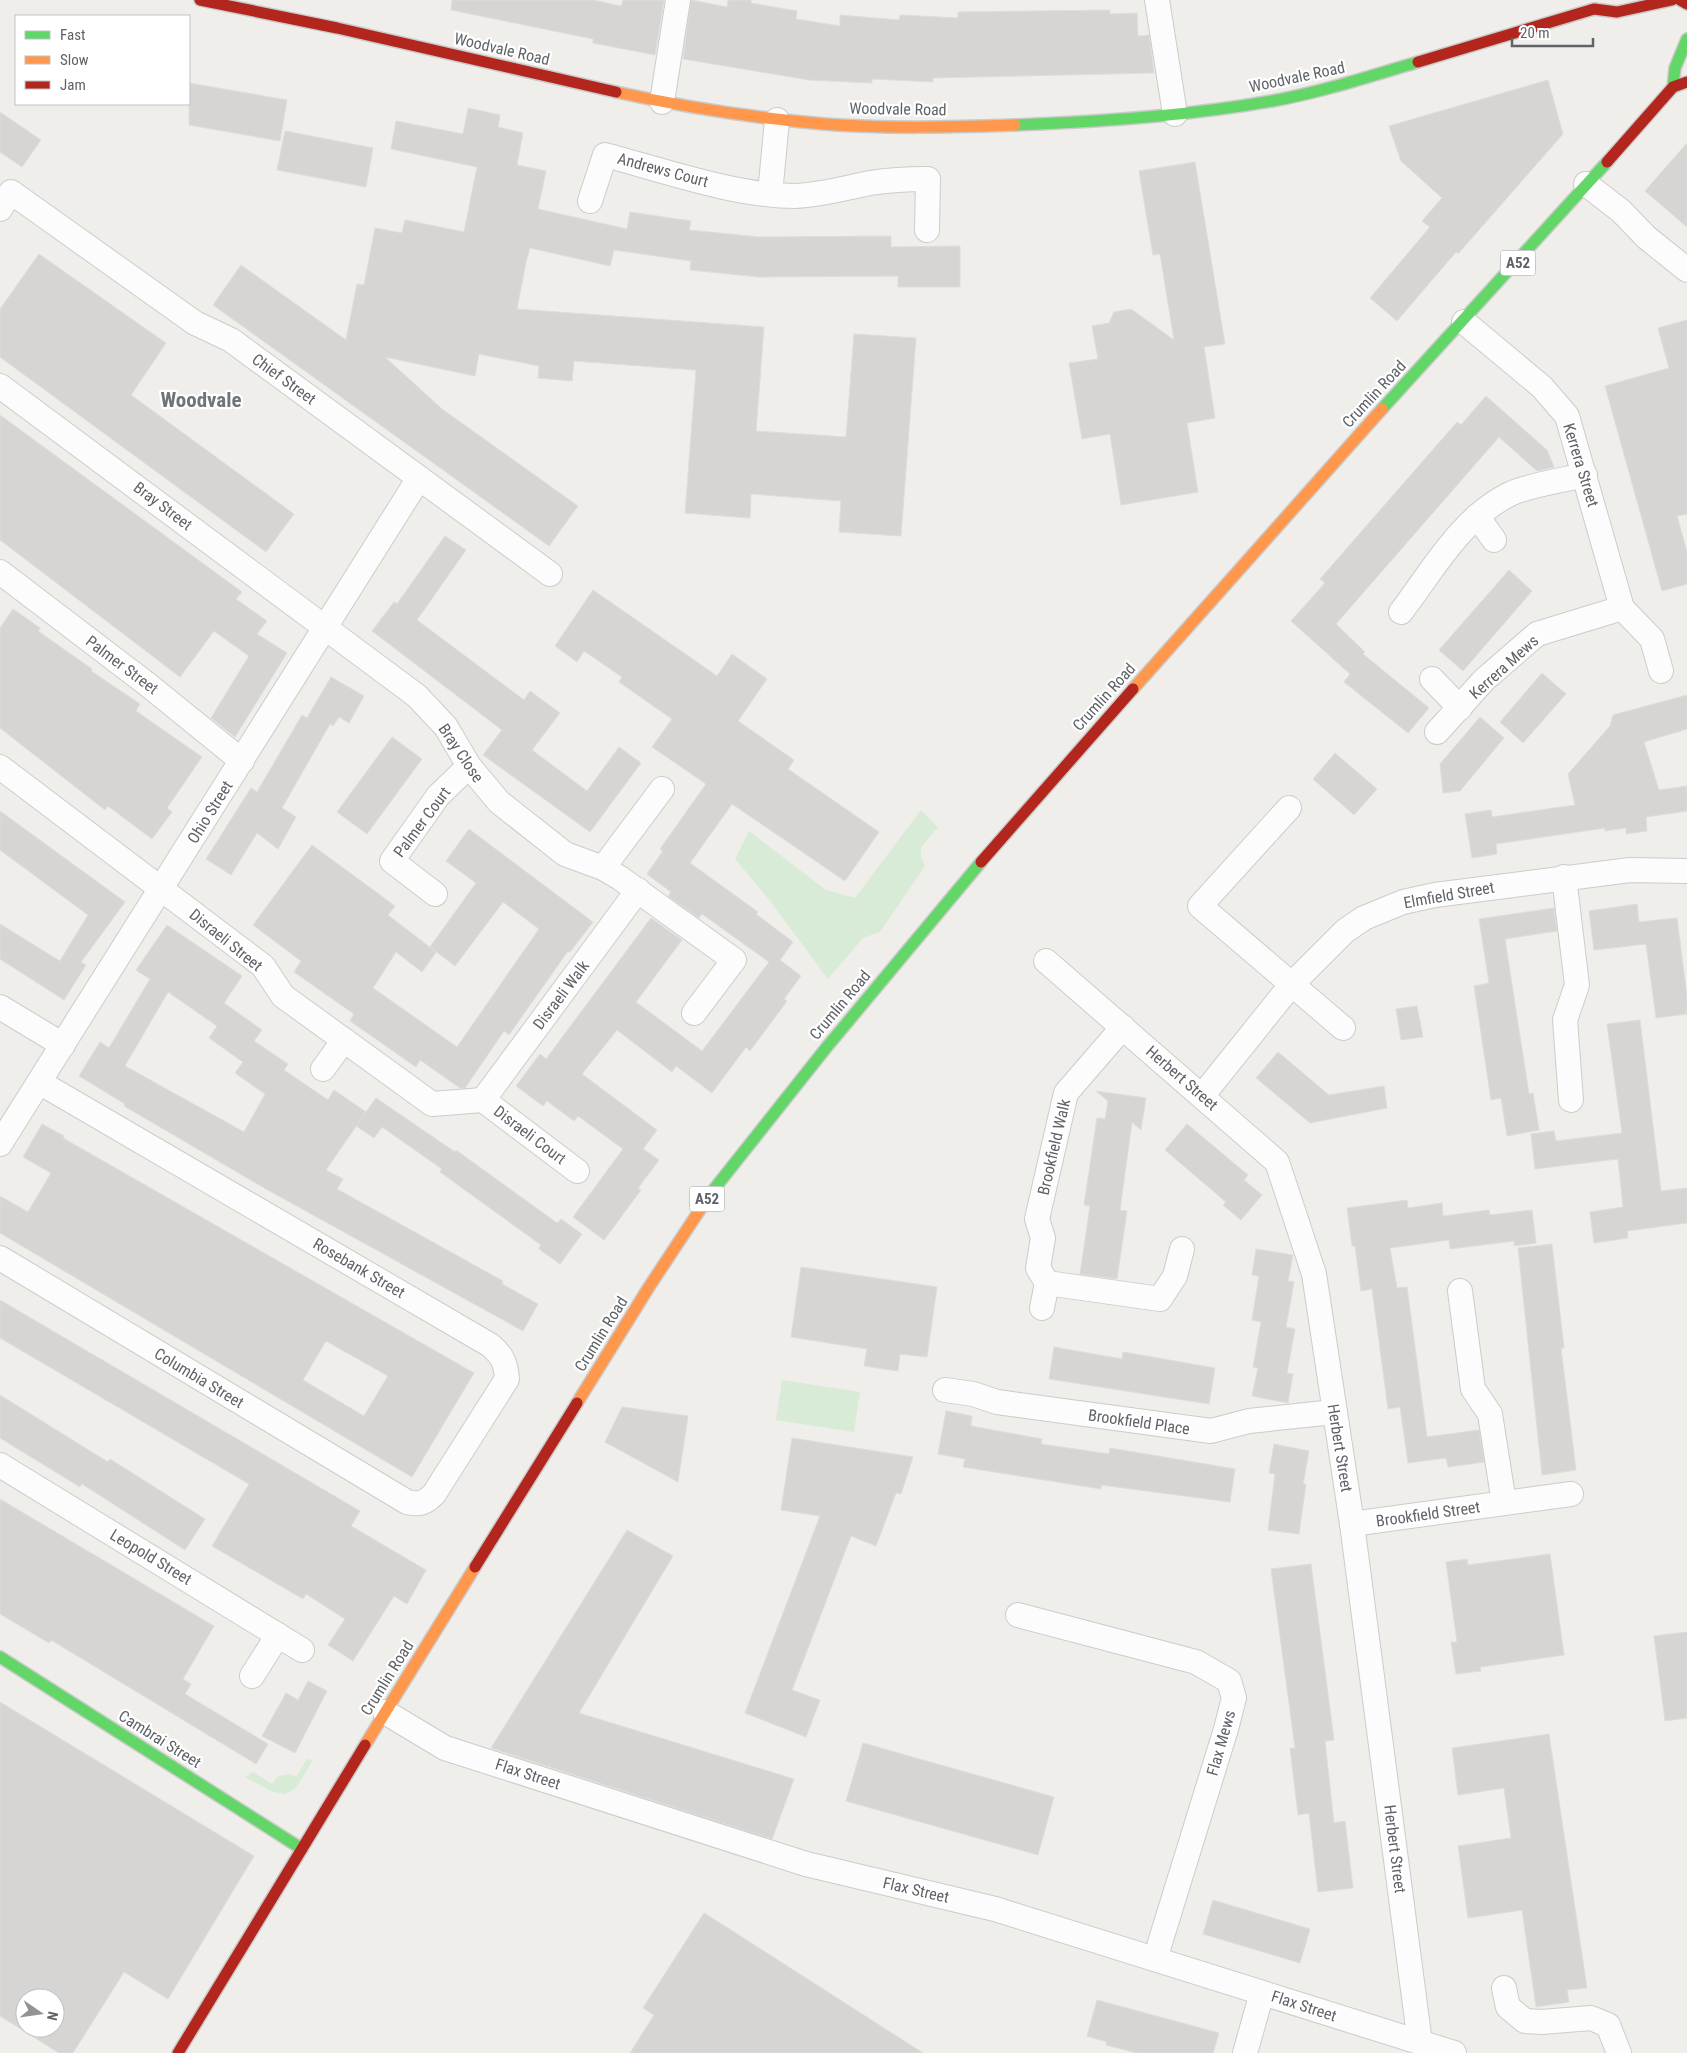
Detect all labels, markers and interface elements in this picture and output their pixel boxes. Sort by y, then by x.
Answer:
legend [15,15,190,105]
scale bar [1512,15,1593,47]
text: 20 m [1520,24,1550,42]
text: Fast [60,26,85,44]
street label: Woodvale Road [452,29,552,69]
text: Slow [60,51,89,69]
street label: Woodvale Road [1247,58,1347,96]
text: Jam [60,76,86,94]
street label: Woodvale Road [849,99,947,119]
street label: Andrews Court [615,149,711,191]
road number: A52 [1500,250,1536,276]
street label: Chief Street [248,350,320,409]
street label: Crumlin Road [1338,357,1410,431]
district label: Woodvale [160,388,242,412]
street label: Kerrera Street [1559,421,1603,509]
street label: Bray Street [130,478,196,534]
street label: Kerrera Mews [1466,631,1542,703]
street label: Palmer Street [82,632,162,699]
street label: Crumlin Road [1069,659,1139,735]
street label: Bray Close [434,720,488,786]
street label: Ohio Street [183,777,237,847]
street label: Palmer Court [389,783,455,861]
street label: Elmfield Street [1402,878,1496,912]
street label: Disraeli Street [186,905,267,975]
street label: Disraeli Walk [529,956,594,1033]
street label: Crumlin Road [806,966,874,1044]
street label: Herbert Street [1142,1042,1222,1114]
street label: Brookfield Walk [1034,1096,1074,1197]
street label: Disraeli Court [490,1102,570,1169]
road number: A52 [690,1186,724,1212]
street label: Rosebank Street [310,1234,409,1302]
street label: Crumlin Road [571,1293,631,1375]
street label: Columbia Street [151,1344,247,1412]
street label: Herbert Street [1324,1403,1356,1494]
street label: Brookfield Place [1087,1405,1191,1439]
street label: Brookfield Street [1375,1497,1481,1531]
street label: Leopold Street [107,1525,195,1589]
street label: Crumlin Road [357,1637,417,1719]
street label: Cambrai Street [115,1706,205,1772]
street label: Flax Mews [1203,1708,1239,1778]
street label: Flax Street [493,1755,563,1794]
street label: Herbert Street [1380,1804,1410,1895]
street label: Flax Street [881,1873,951,1907]
street label: Flax Street [1269,1987,1339,2026]
north arrow [15,1988,65,2038]
text: N [44,2010,61,2022]

